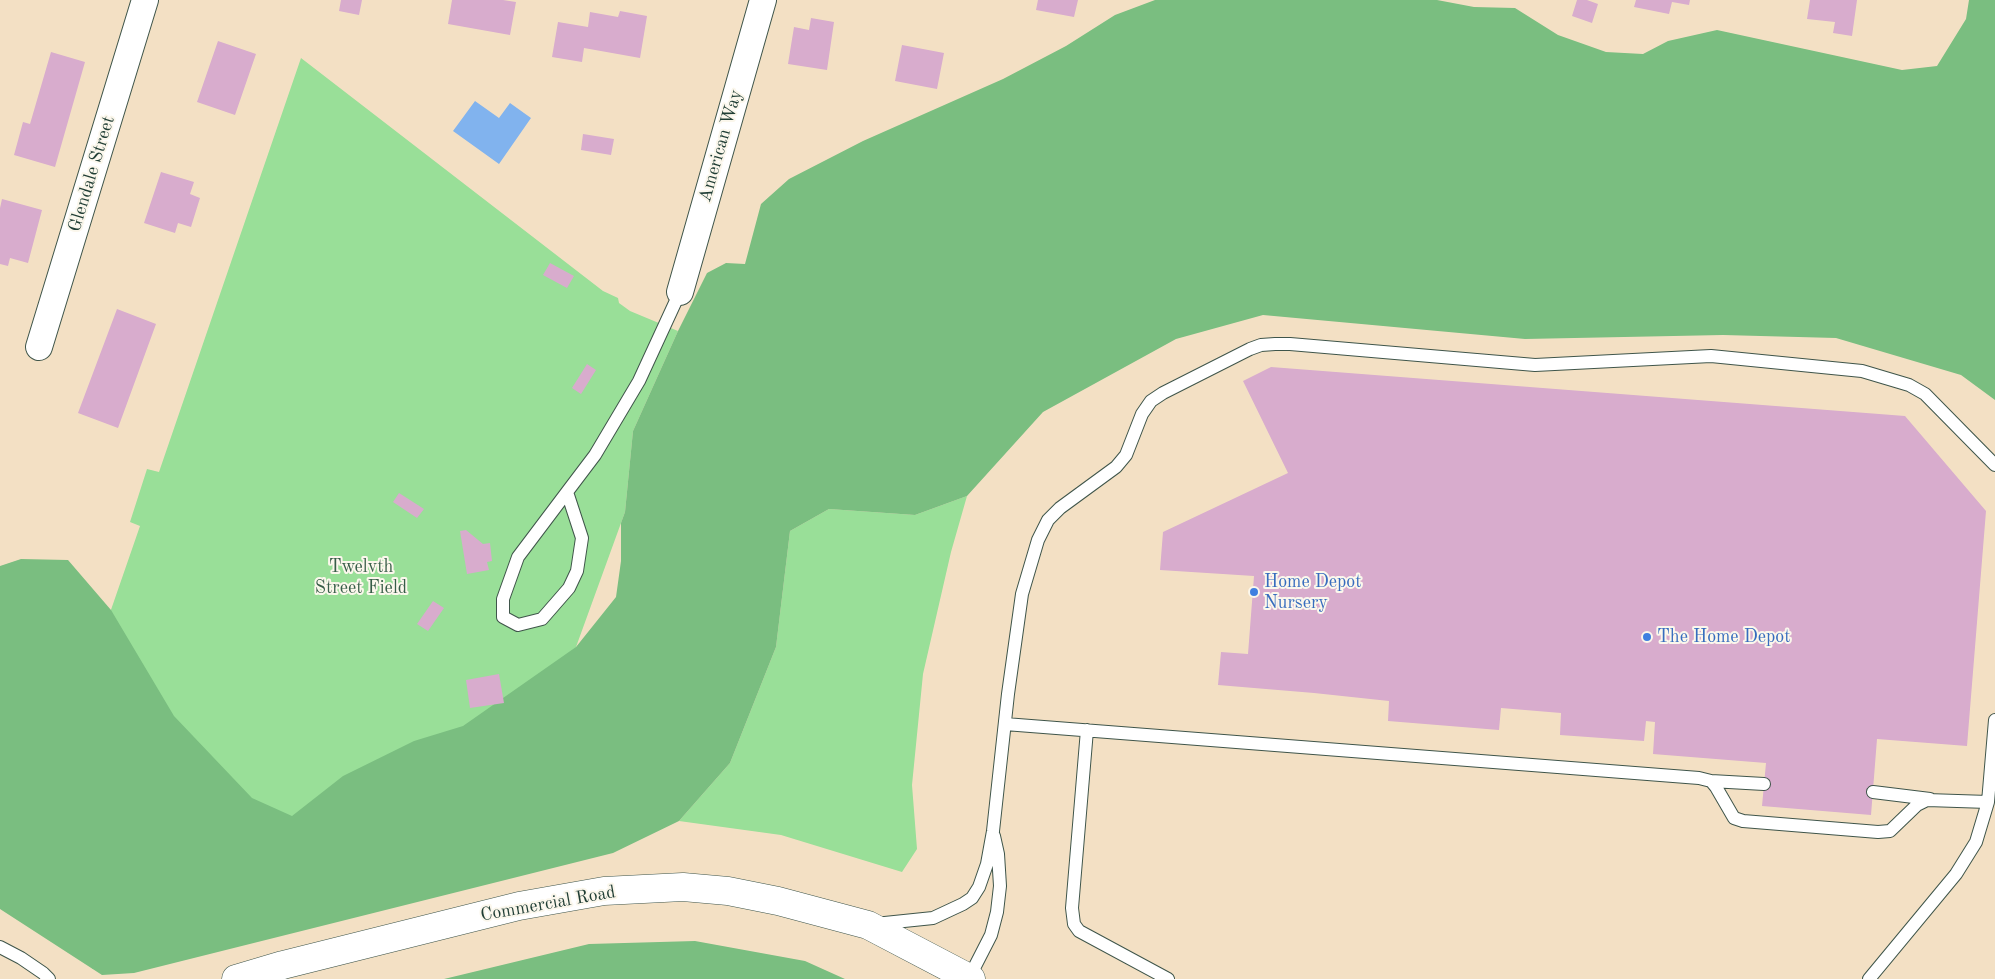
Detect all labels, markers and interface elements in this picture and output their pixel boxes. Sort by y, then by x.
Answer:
street label: American Way [695,87,747,205]
street label: Glendale Street [64,113,120,235]
park label: Twelvth Street Field [315,556,407,598]
place label: Home Depot Nursery [1264,571,1362,614]
marker: Home Depot Nursery [1248,586,1260,598]
place label: The Home Depot [1657,626,1791,648]
marker: The Home Depot [1641,631,1653,643]
street label: Commercial Road [479,881,617,927]

